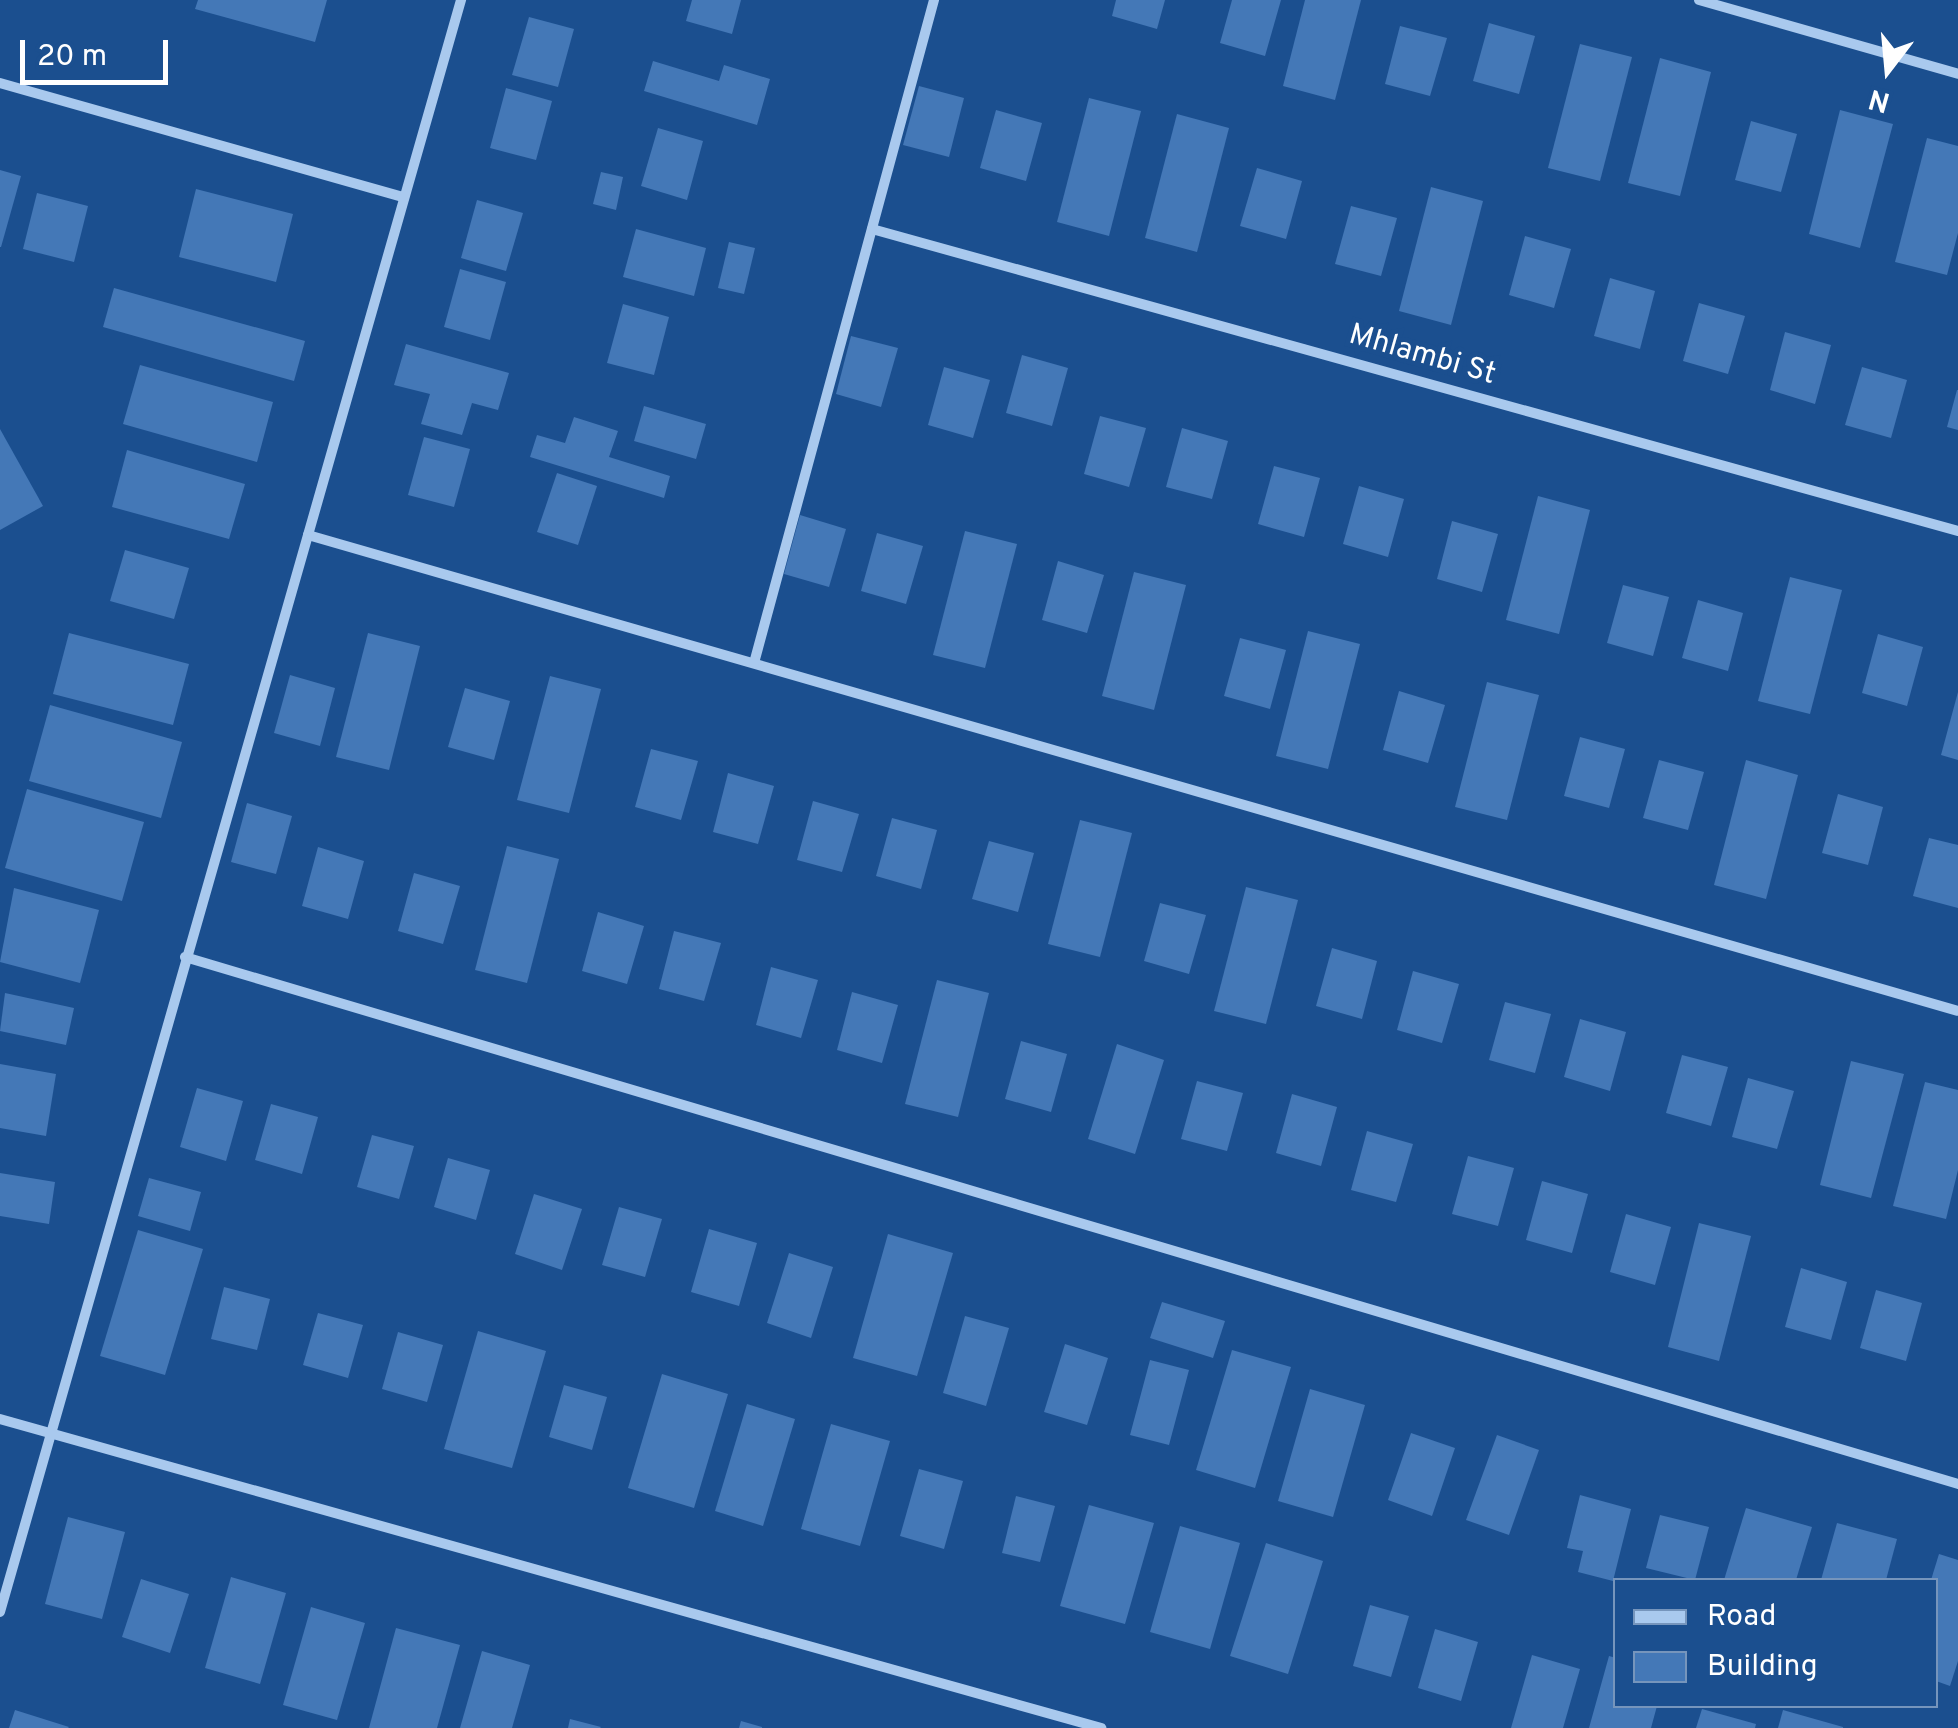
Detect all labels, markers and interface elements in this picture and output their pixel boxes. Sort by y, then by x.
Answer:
scale bar [25,20,172,82]
north arrow [1838,20,1938,120]
text: 20 m [37,39,107,76]
text: N [1865,79,1894,119]
street label: Mhlambi St [1344,318,1500,394]
legend [1613,1578,1938,1708]
text: Road [1707,1599,1776,1636]
text: Building [1707,1649,1818,1686]

